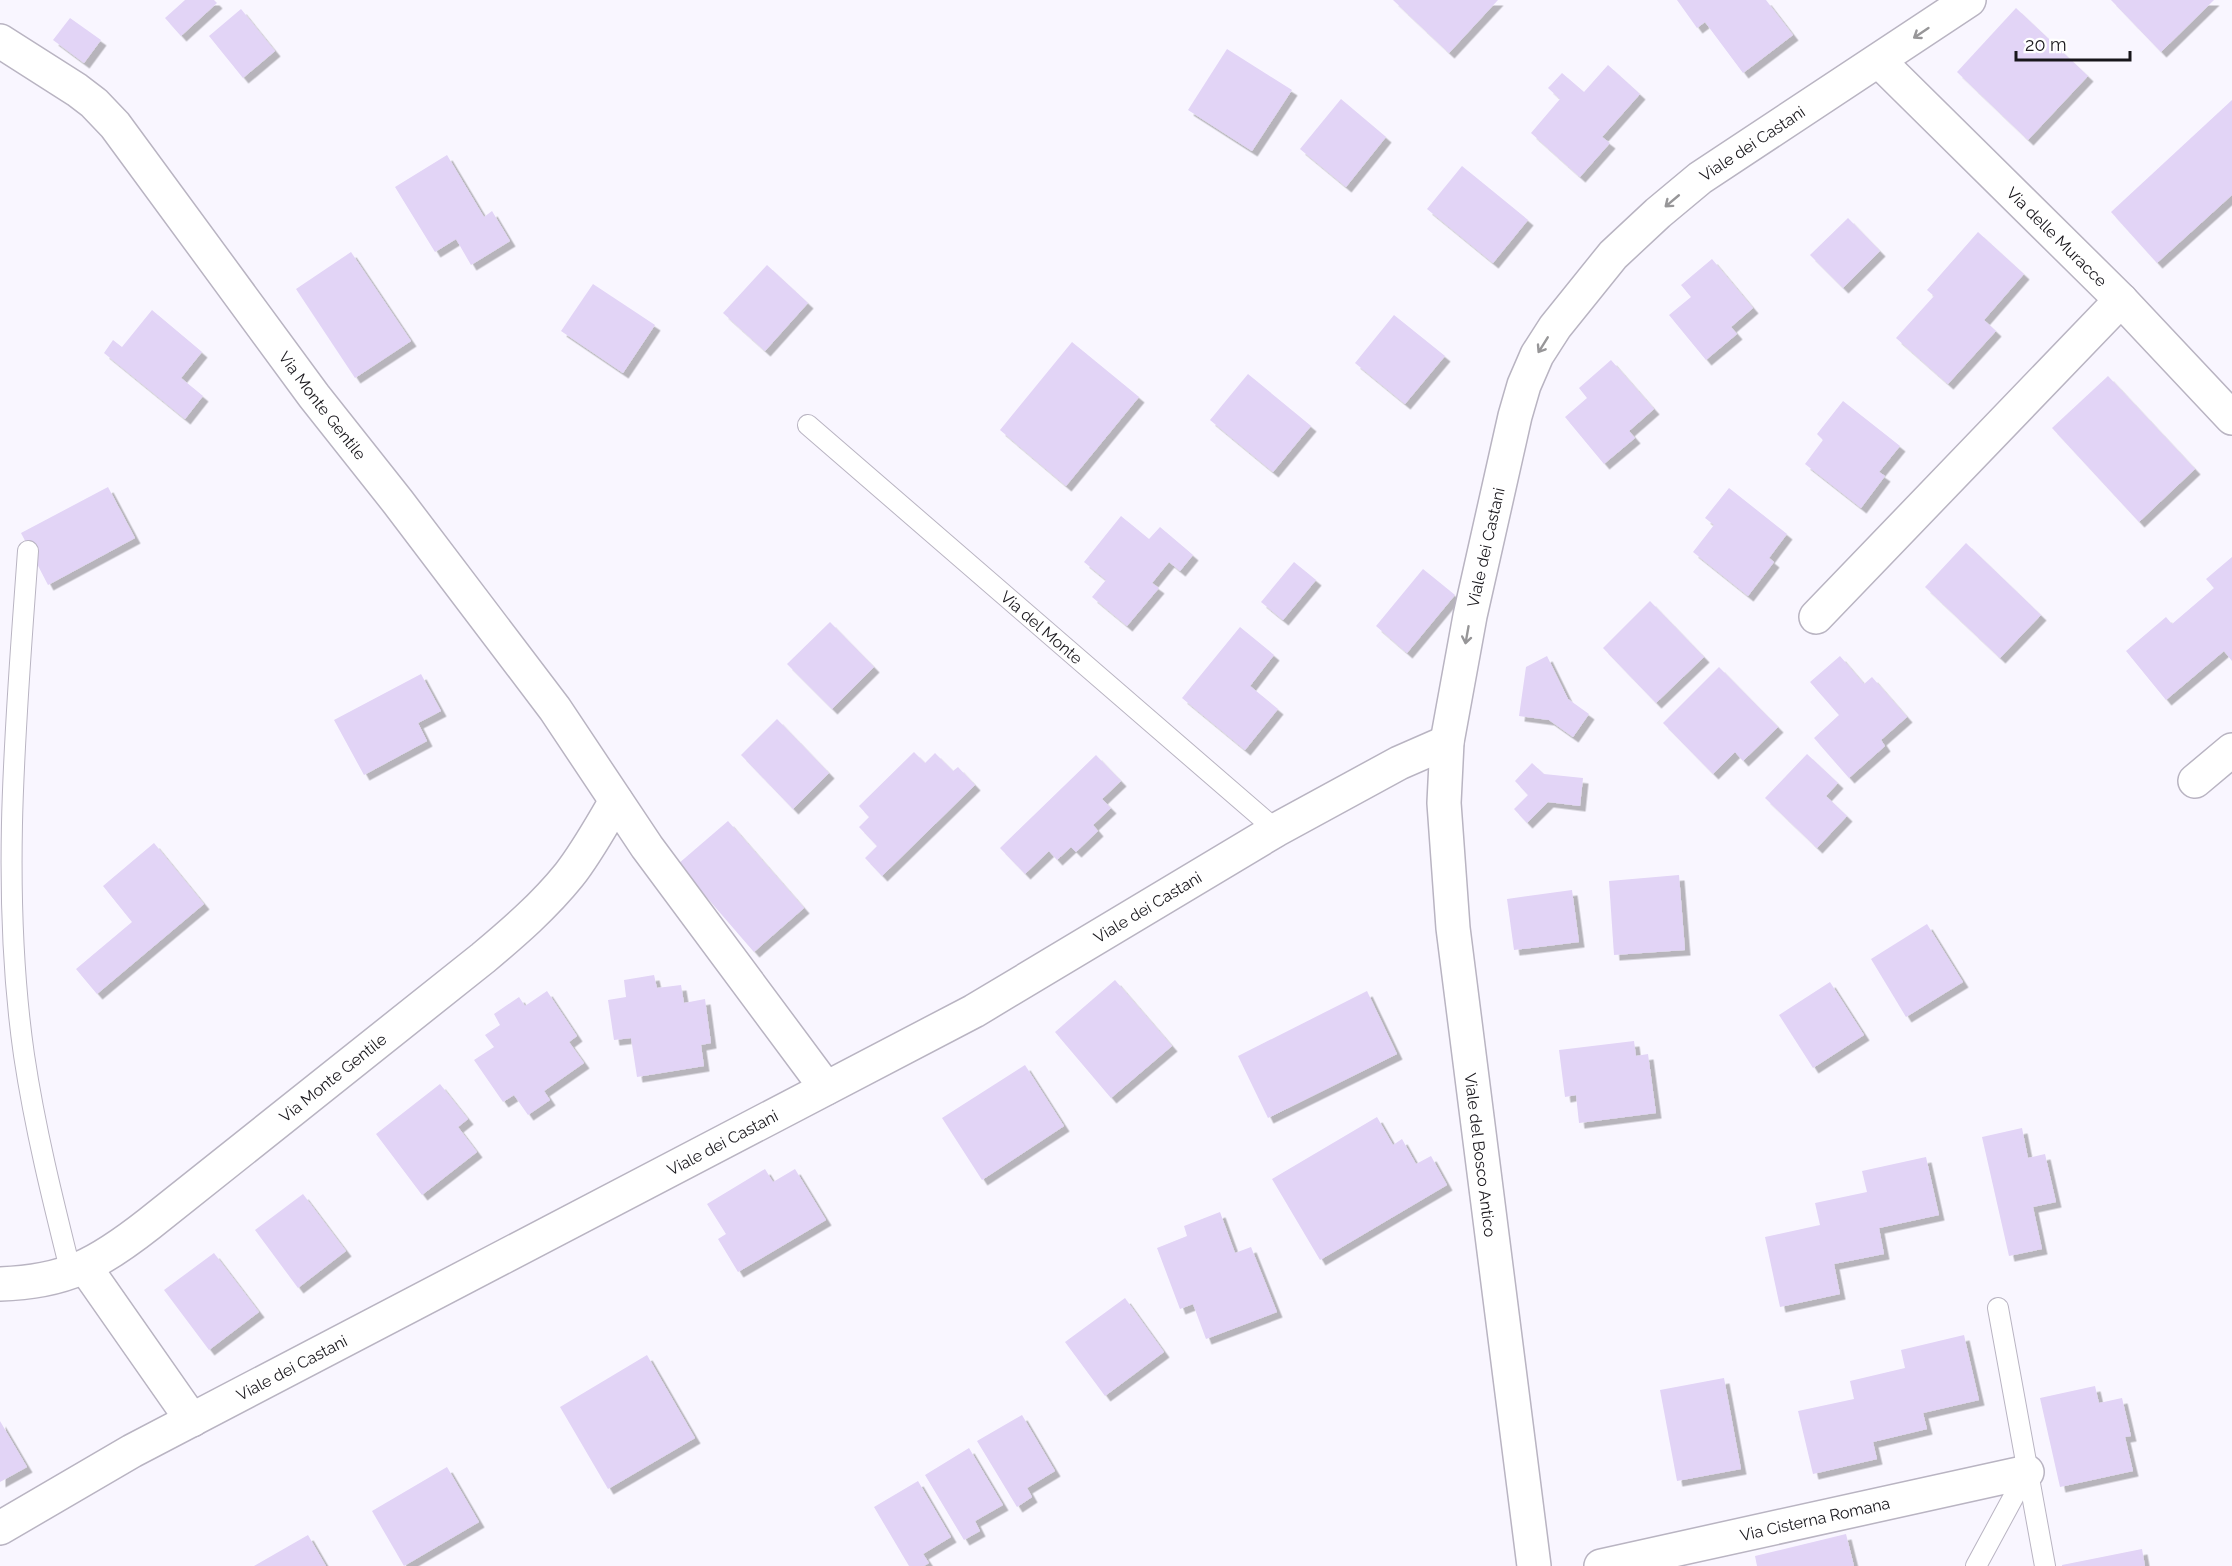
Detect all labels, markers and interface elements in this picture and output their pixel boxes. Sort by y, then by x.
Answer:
scale bar [2016,24,2130,62]
one-way arrow [1913,27,1929,39]
text: 20 m [2025,34,2067,55]
street label: Viale dei Castani [1696,102,1808,185]
street label: Via delle Muracce [2003,183,2111,290]
one-way arrow [1665,194,1680,208]
one-way arrow [1536,336,1548,353]
street label: Via Monte Gentile [275,348,370,463]
street label: Viale dei Castani [1463,486,1508,609]
street label: Via del Monte [997,587,1086,668]
one-way arrow [1461,624,1472,644]
street label: Viale dei Castani [1090,867,1205,947]
street label: Via Monte Gentile [275,1029,390,1126]
street label: Viale del Bosco Antico [1461,1072,1499,1238]
street label: Viale dei Castani [664,1106,781,1179]
street label: Viale dei Castani [233,1331,350,1404]
street label: Via Cisterna Romana [1738,1493,1892,1545]

